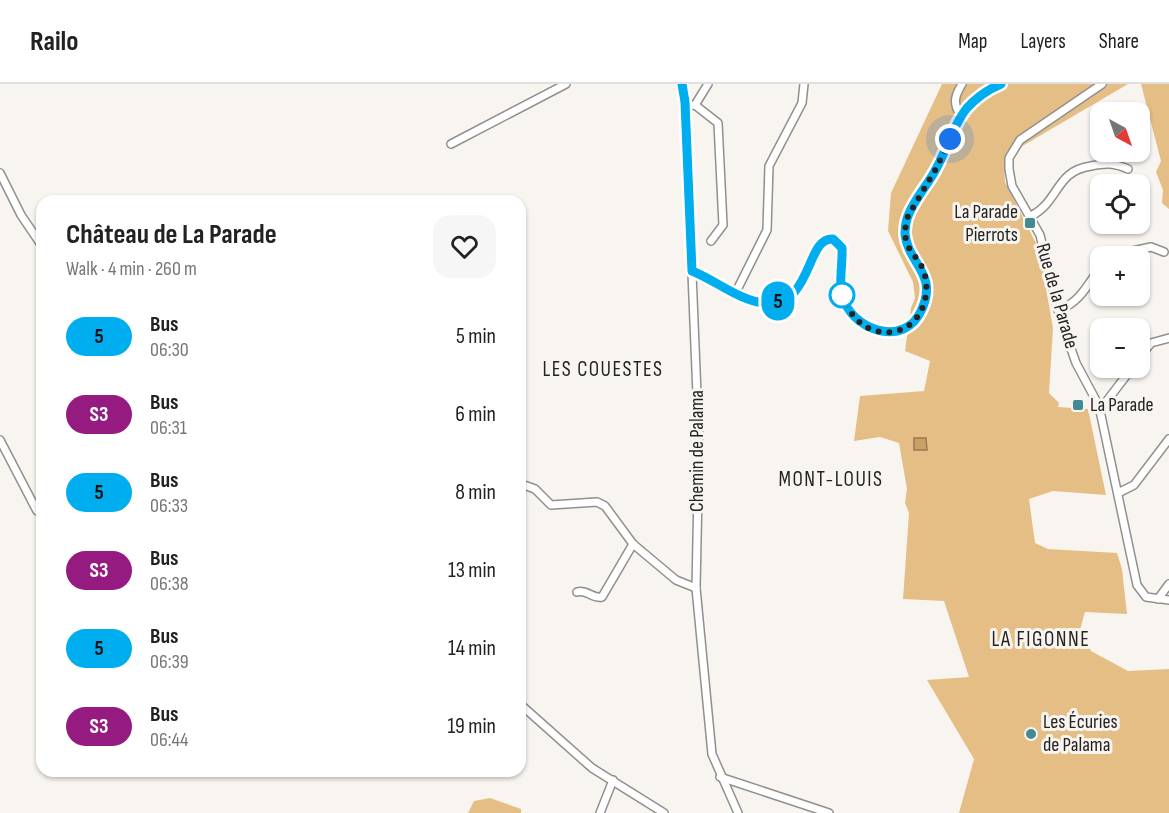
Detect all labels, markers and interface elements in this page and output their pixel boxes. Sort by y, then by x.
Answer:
text: Railo [30,25,78,58]
text: Map [958,29,987,54]
text: Layers [1020,29,1066,54]
text: Share [1099,29,1139,54]
north arrow [1090,102,1150,162]
map controls [1090,102,1150,378]
your location [935,124,965,154]
button: locate [1090,174,1150,234]
place label: La Parade Pierrots [954,200,1018,247]
button: heart [433,215,496,278]
marker: La Parade Pierrots [1023,216,1037,230]
text: Château de La Parade [66,218,277,251]
street label: Rue de la Parade [1031,241,1083,351]
button: + [1090,246,1150,306]
text: Walk · 4 min · 260 m [66,257,197,281]
line badge: 5 [758,282,798,320]
unlabelled marker [829,282,855,308]
text: 5 [773,289,783,314]
text: Bus [150,311,179,338]
button: − [1090,318,1150,378]
text: 5 min [456,323,496,350]
text: 5 [94,324,104,349]
text: 06:30 [150,338,189,362]
district label: LES COUESTES [542,357,664,382]
text: Bus [150,389,179,416]
street label: Chemin de Palama [685,390,709,512]
place label: La Parade [1090,393,1154,417]
marker: La Parade [1071,398,1085,412]
text: 6 min [455,401,496,428]
text: S3 [90,402,108,427]
text: 06:31 [150,416,187,440]
text: Bus [150,467,179,494]
district label: MONT-LOUIS [778,467,884,492]
text: 8 min [455,479,496,506]
text: 5 [94,480,104,505]
text: 06:33 [150,494,188,518]
text: Bus [150,545,179,572]
text: 13 min [448,557,496,584]
text: S3 [90,558,108,583]
text: 06:38 [150,572,189,596]
text: Bus [150,623,179,650]
district label: LA FIGONNE [992,627,1090,652]
text: 14 min [448,635,496,662]
text: 5 [94,636,104,661]
text: 06:39 [150,650,189,674]
text: Bus [150,701,179,728]
place label: Les Écuries de Palama [1043,710,1118,757]
text: 19 min [447,713,496,740]
text: S3 [90,714,108,739]
marker: Les Écuries de Palama [1024,727,1038,741]
text: 06:44 [150,728,188,752]

